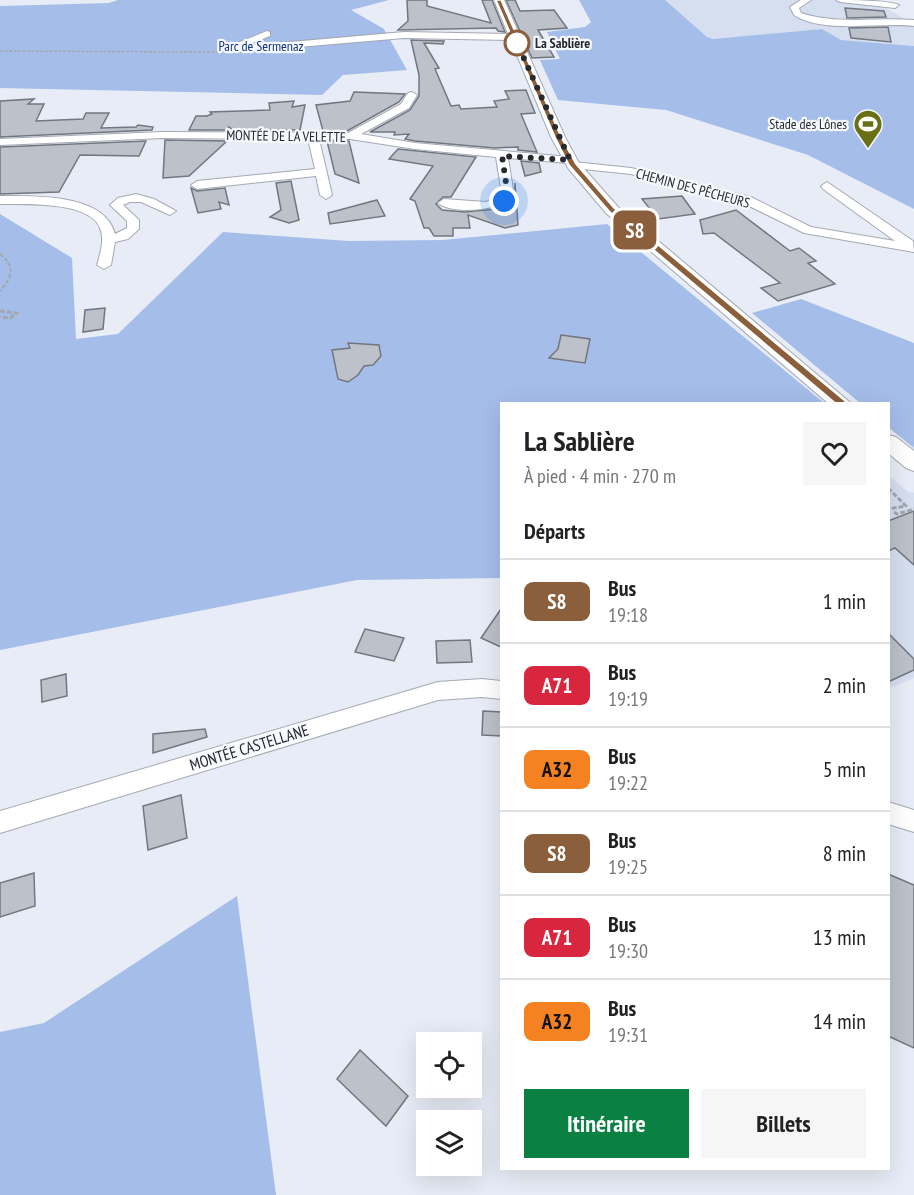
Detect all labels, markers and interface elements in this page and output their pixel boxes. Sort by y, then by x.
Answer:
marker: La Sablière [504,30,530,56]
place label: La Sablière [535,34,590,52]
park label: Parc de Sermenaz [218,37,304,55]
sports icon: Stade des Lônes [852,108,884,150]
place label: Stade des Lônes [769,115,847,133]
street label: MONTÉE DE LA VELETTE [226,126,346,146]
street label: CHEMIN DES PÊCHEURS [634,164,752,212]
your location [489,186,519,216]
line badge: S8 [608,210,662,250]
text: S8 [625,217,645,244]
text: La Sablière [524,422,635,459]
button: heart [803,422,866,485]
text: À pied · 4 min · 270 m [524,463,676,489]
text: Départs [524,517,585,545]
text: Bus [608,574,636,602]
text: 1 min [823,587,866,615]
text: S8 [547,588,567,615]
text: 19:18 [608,602,648,628]
text: Bus [608,658,636,686]
text: 2 min [823,671,866,699]
text: A71 [542,672,572,699]
text: 19:19 [608,686,648,712]
street label: MONTÉE CASTELLANE [187,719,311,775]
text: Bus [608,742,636,770]
text: 5 min [823,755,866,783]
text: A32 [542,756,572,783]
text: 19:22 [608,770,648,796]
text: Bus [608,826,636,854]
text: 8 min [823,839,866,867]
text: S8 [547,840,567,867]
text: 19:25 [608,854,648,880]
text: Bus [608,910,636,938]
text: 13 min [813,923,866,951]
text: A71 [542,924,572,951]
text: 19:30 [608,938,648,964]
text: Bus [608,994,636,1022]
text: 14 min [813,1007,866,1035]
text: A32 [542,1008,572,1035]
text: 19:31 [608,1022,648,1048]
map controls [416,1032,482,1176]
button: locate [416,1032,482,1098]
button: Itinéraire [524,1089,689,1158]
button: Billets [701,1089,866,1158]
button: layers [416,1110,482,1176]

